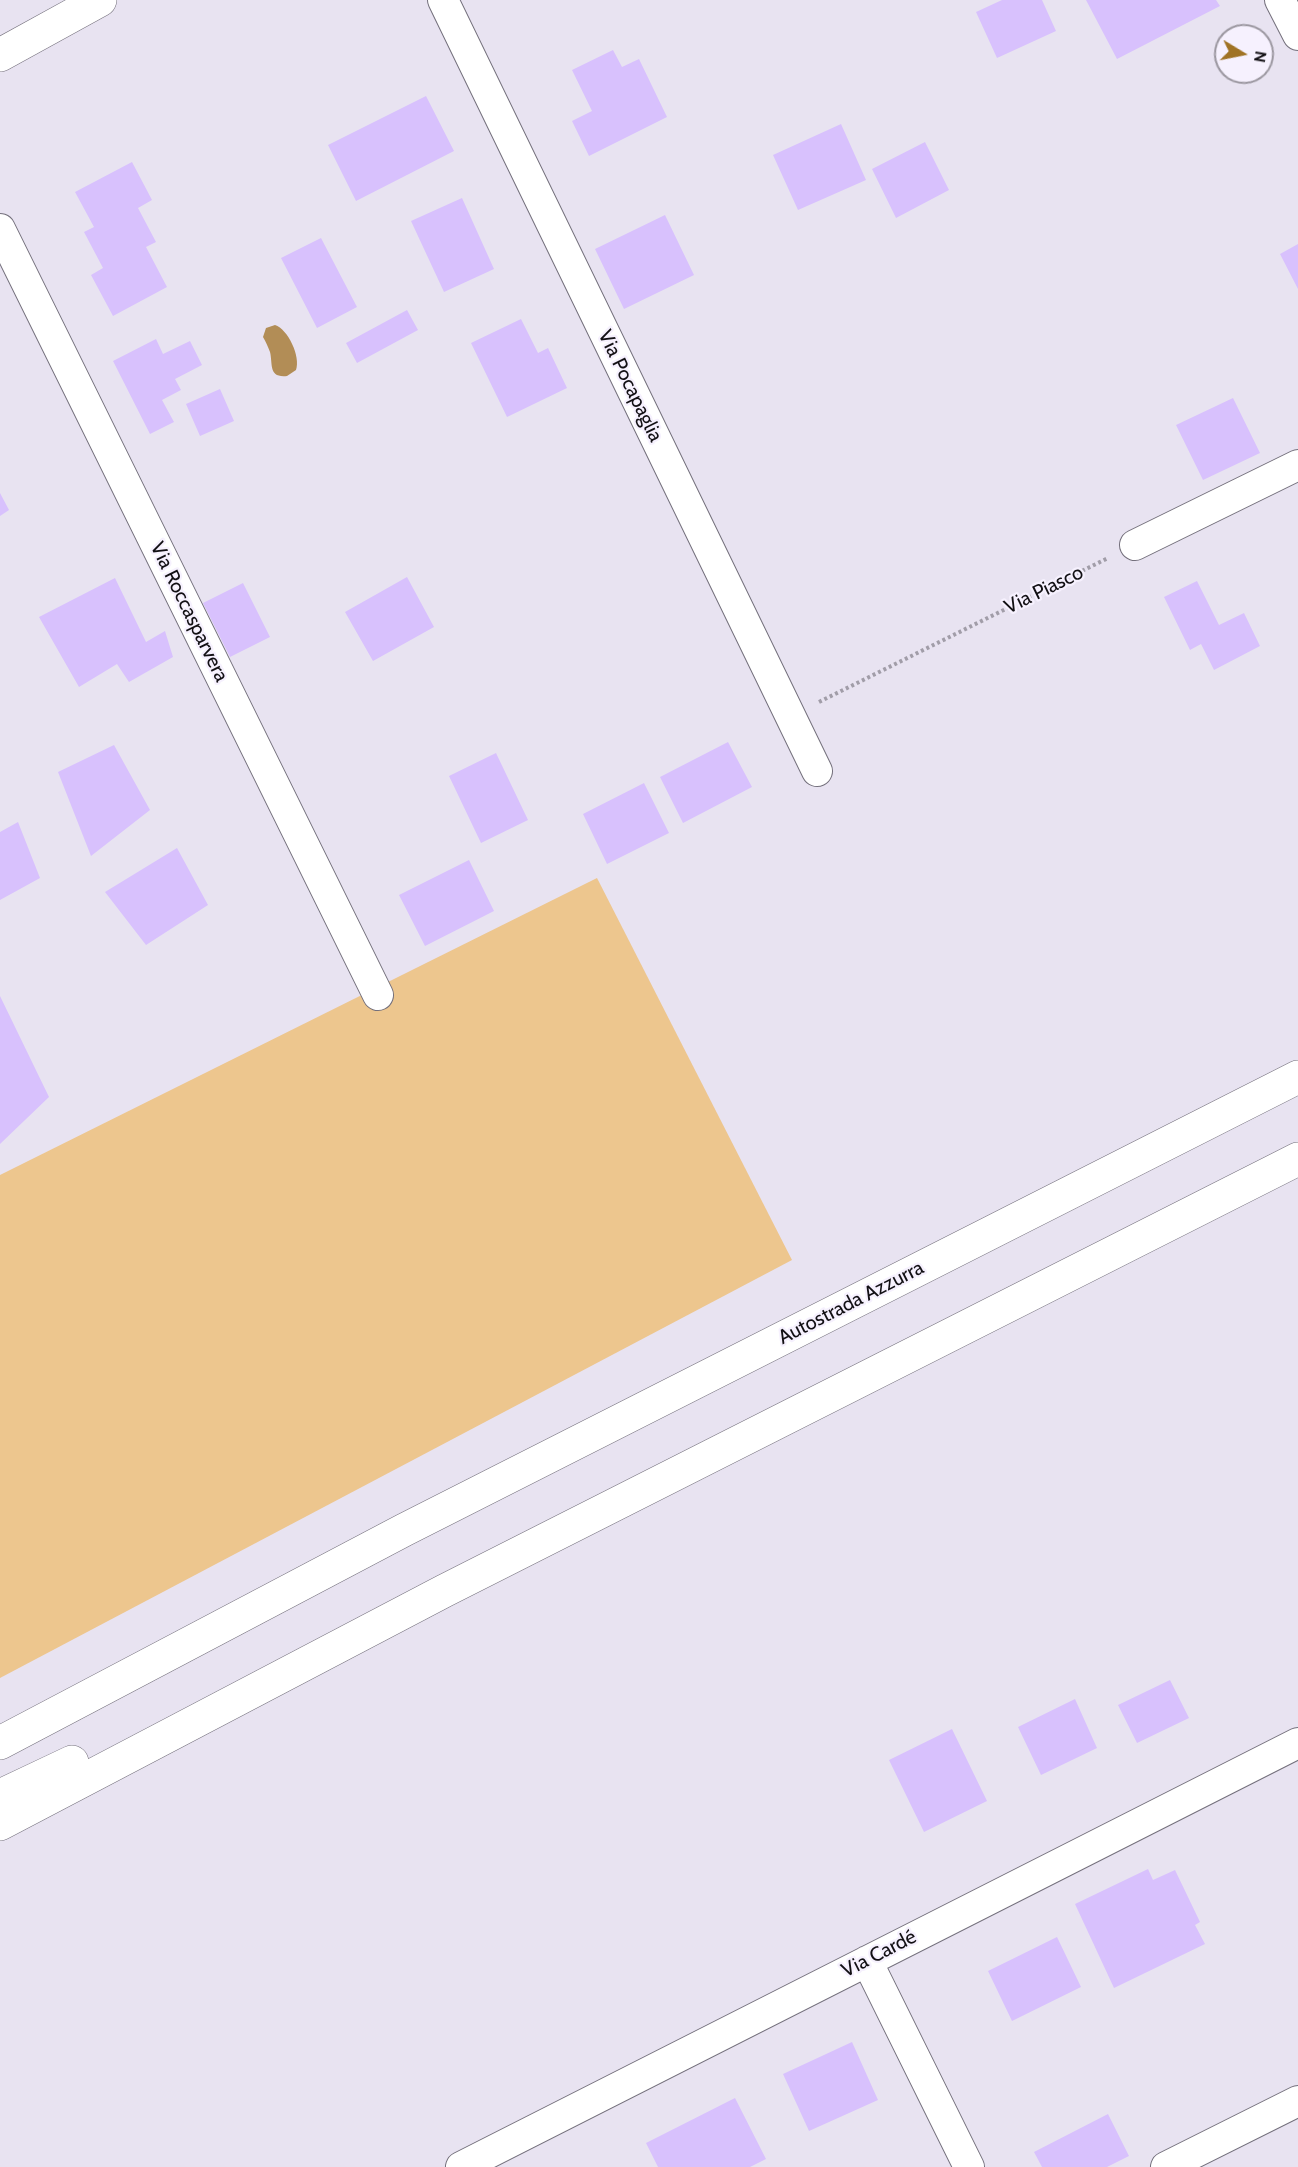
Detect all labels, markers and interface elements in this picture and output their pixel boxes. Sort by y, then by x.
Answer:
north arrow [1214,24,1274,84]
text: N [1250,50,1271,64]
street label: Via Pocapaglia [593,326,667,446]
street label: Via Roccasparvera [145,538,233,686]
street label: Via Piasco [1001,561,1087,619]
street label: Autostrada Azzurra [774,1256,928,1350]
street label: Via Cardé [838,1925,920,1983]

